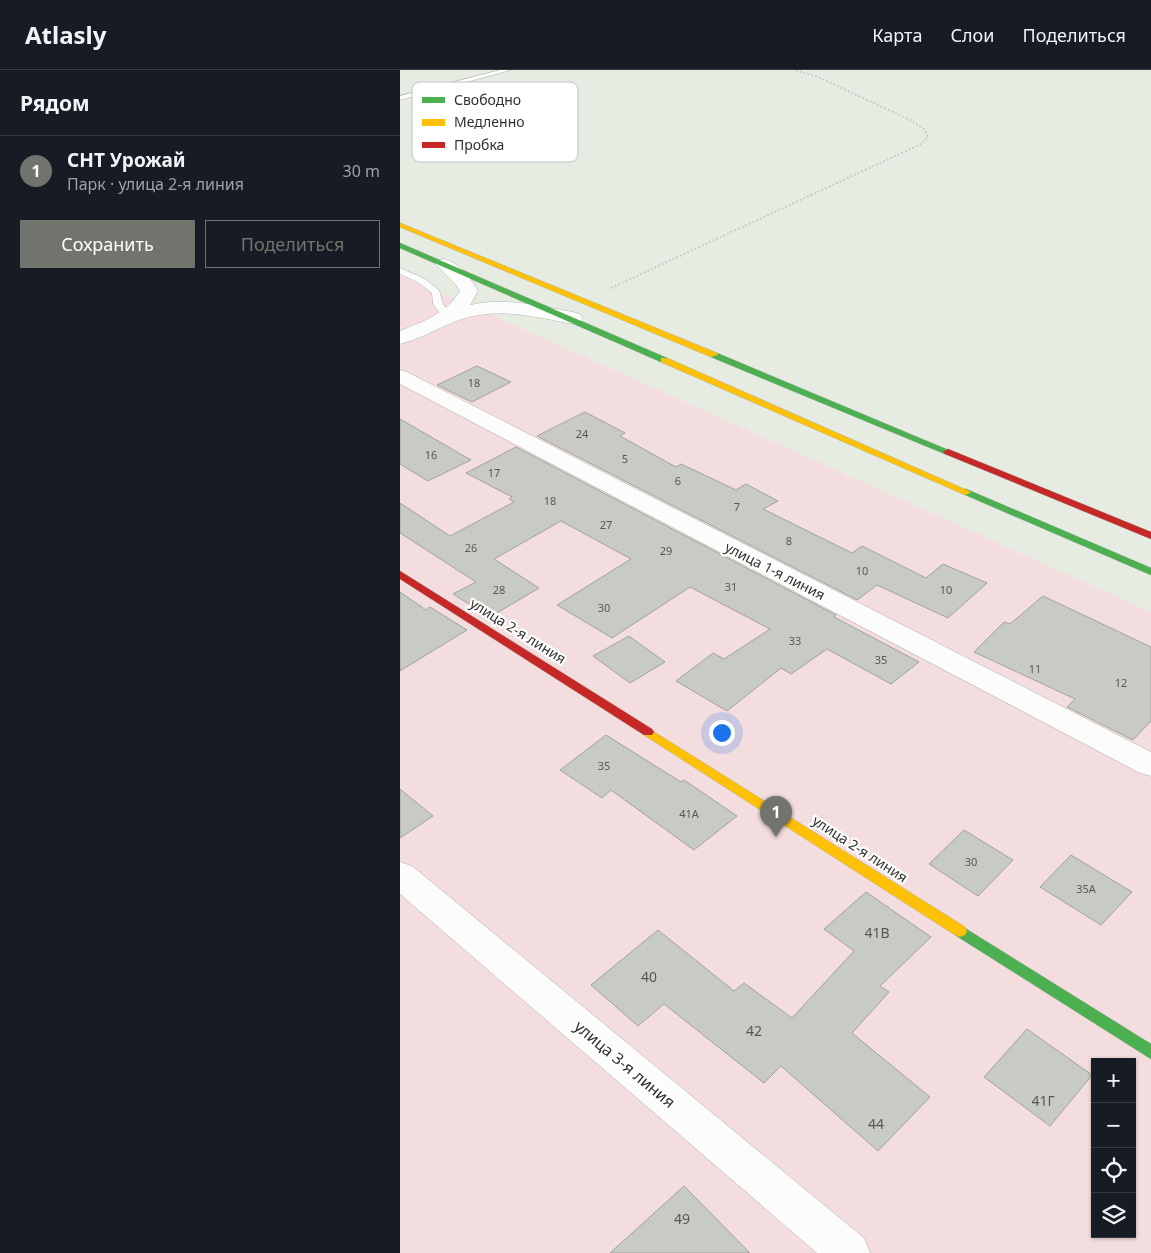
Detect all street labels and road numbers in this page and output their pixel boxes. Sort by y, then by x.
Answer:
street label: улица 1-я линия [722,537,828,604]
street label: улица 2-я линия [467,593,570,668]
street label: улица 2-я линия [809,811,912,886]
street label: улица 3-я линия [570,1015,680,1113]

